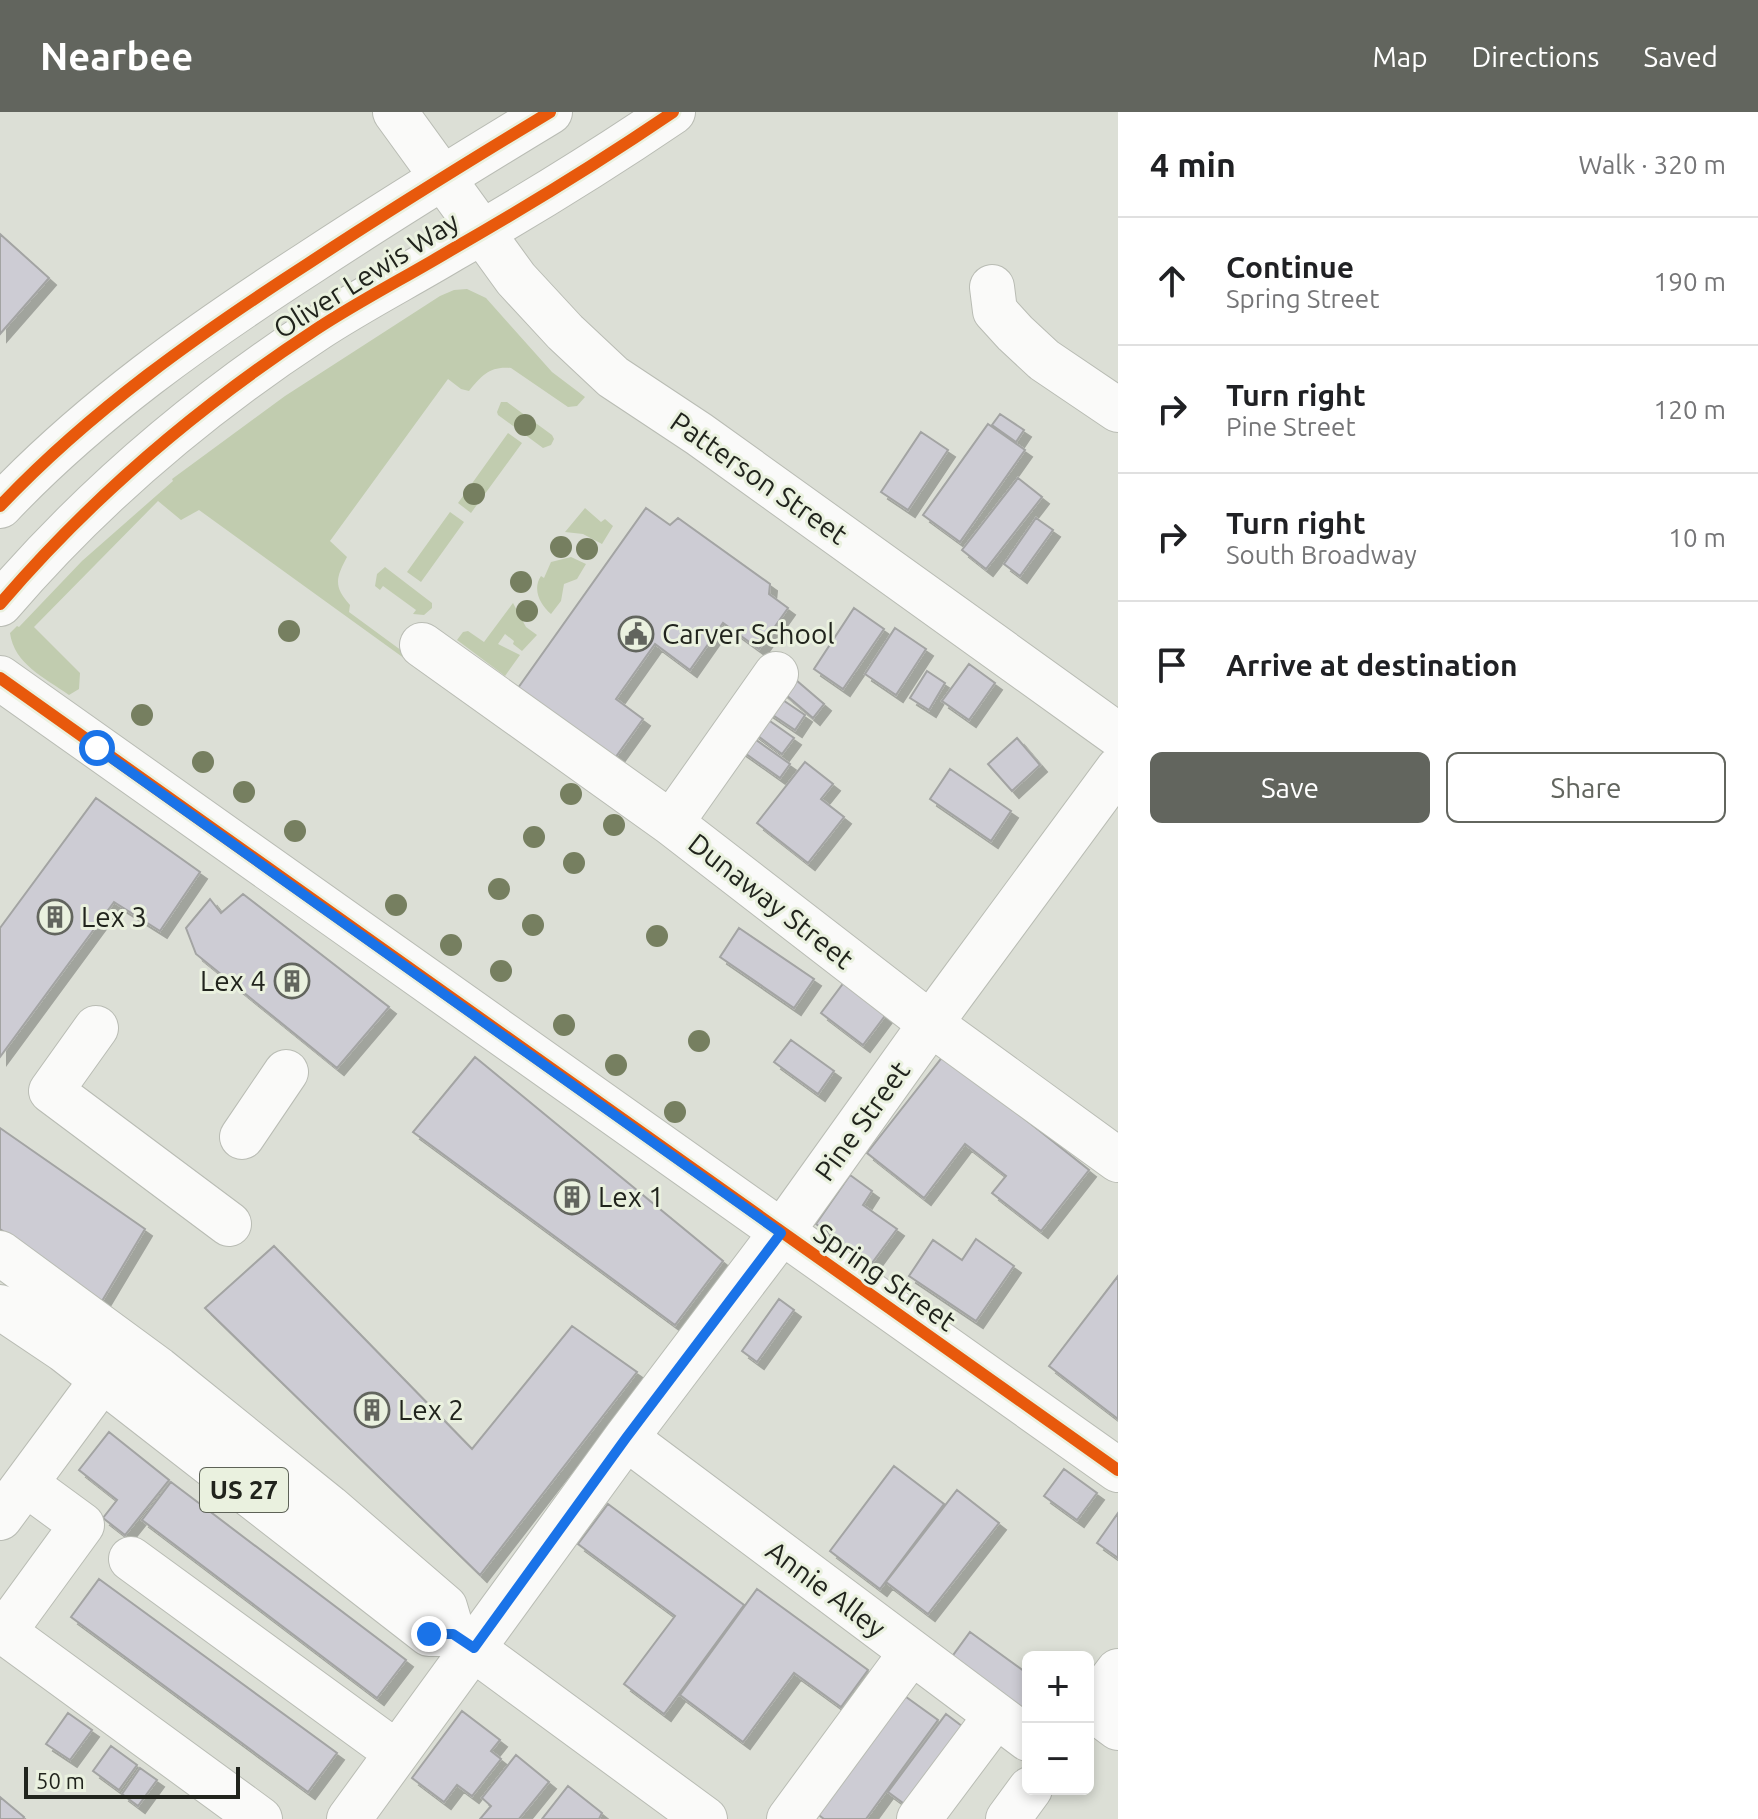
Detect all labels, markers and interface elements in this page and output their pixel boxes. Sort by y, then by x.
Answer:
text: Nearbee [40,35,193,77]
text: Map [1372,41,1428,72]
text: Directions [1472,41,1599,72]
text: Saved [1643,41,1718,72]
text: 4 min [1150,145,1236,183]
text: Walk · 320 m [1578,150,1726,179]
street label: Oliver Lewis Way [268,205,464,344]
text: Continue [1226,250,1354,284]
icon: ahead [1150,259,1194,303]
text: 190 m [1654,267,1726,296]
text: Spring Street [1226,284,1379,313]
text: Turn right [1226,378,1366,412]
icon: right [1150,387,1194,431]
text: 120 m [1654,395,1726,424]
street label: Patterson Street [665,405,853,550]
text: Pine Street [1226,412,1356,441]
text: Turn right [1226,506,1366,540]
icon: right [1150,515,1194,559]
text: 10 m [1668,523,1726,552]
text: South Broadway [1226,540,1417,569]
public building icon: Carver School [617,615,655,653]
place label: Carver School [662,618,835,649]
icon: arrive [1150,643,1194,687]
text: Arrive at destination [1226,648,1518,682]
route start [79,730,115,766]
button: Save [1150,752,1430,823]
button: Share [1446,752,1726,823]
street label: Dunaway Street [683,827,860,974]
building icon: Lex 3 [36,898,74,936]
place label: Lex 3 [81,901,147,932]
building icon: Lex 4 [273,962,311,1000]
place label: Lex 4 [200,965,266,996]
street label: Pine Street [808,1055,915,1186]
building icon: Lex 1 [553,1178,591,1216]
place label: Lex 1 [598,1181,664,1212]
street label: Spring Street [809,1217,962,1337]
building icon: Lex 2 [353,1391,391,1429]
place label: Lex 2 [398,1394,464,1425]
road number: US 27 [200,1468,288,1512]
street label: Annie Alley [761,1534,892,1643]
route end [411,1616,447,1652]
map controls [1022,1651,1094,1795]
button: + [1022,1651,1094,1723]
button: − [1022,1723,1094,1795]
scale bar [24,1763,240,1799]
text: 50 m [36,1768,85,1793]

